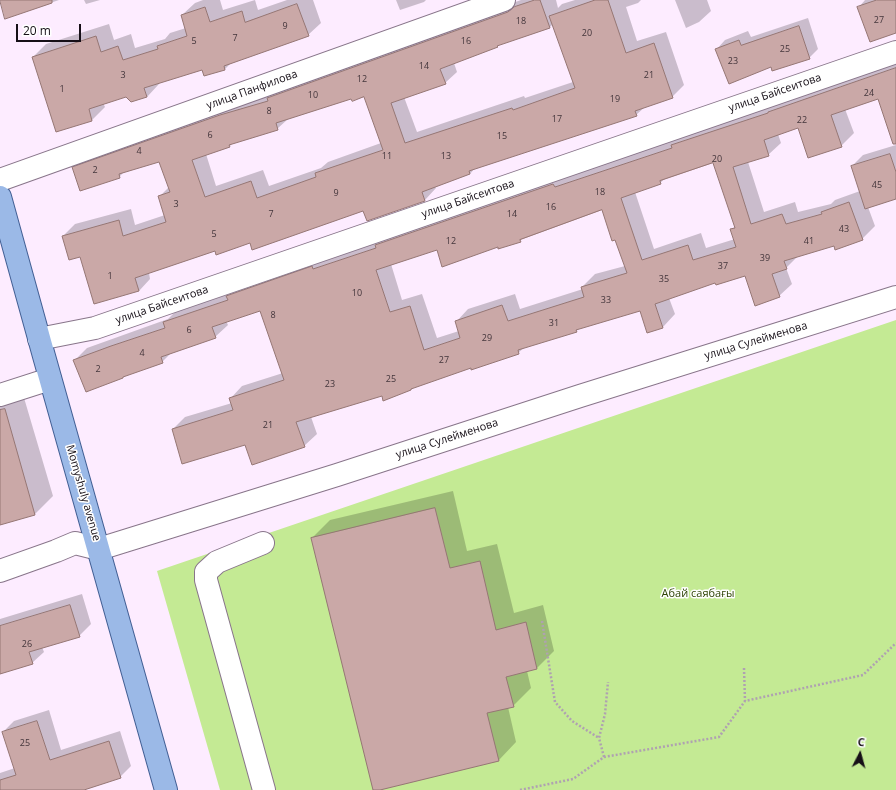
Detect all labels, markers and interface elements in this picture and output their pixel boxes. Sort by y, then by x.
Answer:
house number: 27 [874,15,884,25]
scale bar [18,16,83,42]
house number: 18 [516,16,526,26]
house number: 9 [282,21,288,31]
text: 20 m [23,22,51,39]
house number: 20 [582,28,592,38]
house number: 7 [232,33,238,43]
house number: 5 [191,36,197,46]
house number: 16 [461,36,471,46]
house number: 25 [780,44,790,54]
house number: 23 [728,56,738,66]
house number: 14 [419,61,429,71]
street label: улица Панфилова [205,67,299,113]
house number: 3 [120,70,126,80]
house number: 21 [644,70,654,80]
street label: улица Байсеитова [727,71,823,115]
house number: 12 [357,74,367,84]
house number: 1 [59,84,65,94]
house number: 24 [864,88,874,98]
house number: 10 [308,90,318,100]
house number: 19 [610,94,620,104]
house number: 8 [266,106,272,116]
house number: 17 [552,114,562,124]
house number: 22 [797,115,807,125]
house number: 6 [207,130,213,140]
house number: 15 [497,131,507,141]
house number: 4 [136,146,142,156]
house number: 11 [382,151,392,161]
house number: 13 [441,151,451,161]
house number: 20 [712,154,722,164]
house number: 2 [92,165,98,175]
street label: улица Байсеитова [420,177,516,221]
house number: 45 [872,180,882,190]
house number: 18 [595,187,605,197]
house number: 9 [333,188,339,198]
house number: 3 [173,199,179,209]
house number: 16 [546,202,556,212]
house number: 7 [268,209,274,219]
house number: 14 [507,209,517,219]
house number: 43 [839,224,849,234]
house number: 5 [211,229,217,239]
house number: 12 [446,236,456,246]
house number: 41 [804,236,814,246]
house number: 39 [760,253,770,263]
house number: 37 [718,261,728,271]
house number: 1 [107,271,113,281]
house number: 35 [659,274,669,284]
street label: улица Байсеитова [114,283,210,327]
house number: 10 [352,288,362,298]
house number: 33 [601,295,611,305]
house number: 8 [270,310,276,320]
house number: 31 [549,318,559,328]
street label: улица Сулейменова [703,319,809,363]
house number: 6 [186,325,192,335]
house number: 29 [482,333,492,343]
house number: 4 [139,348,145,358]
house number: 27 [439,355,449,365]
house number: 2 [95,364,101,374]
house number: 25 [386,374,396,384]
house number: 23 [325,379,335,389]
street label: улица Сулейменова [394,416,500,462]
house number: 21 [263,420,273,430]
street label: Momyshuly avenue [63,443,103,543]
park label: Абай саябағы [662,587,734,601]
house number: 26 [22,639,32,649]
north arrow [840,734,880,774]
text: С [857,734,866,749]
house number: 25 [20,738,30,748]

